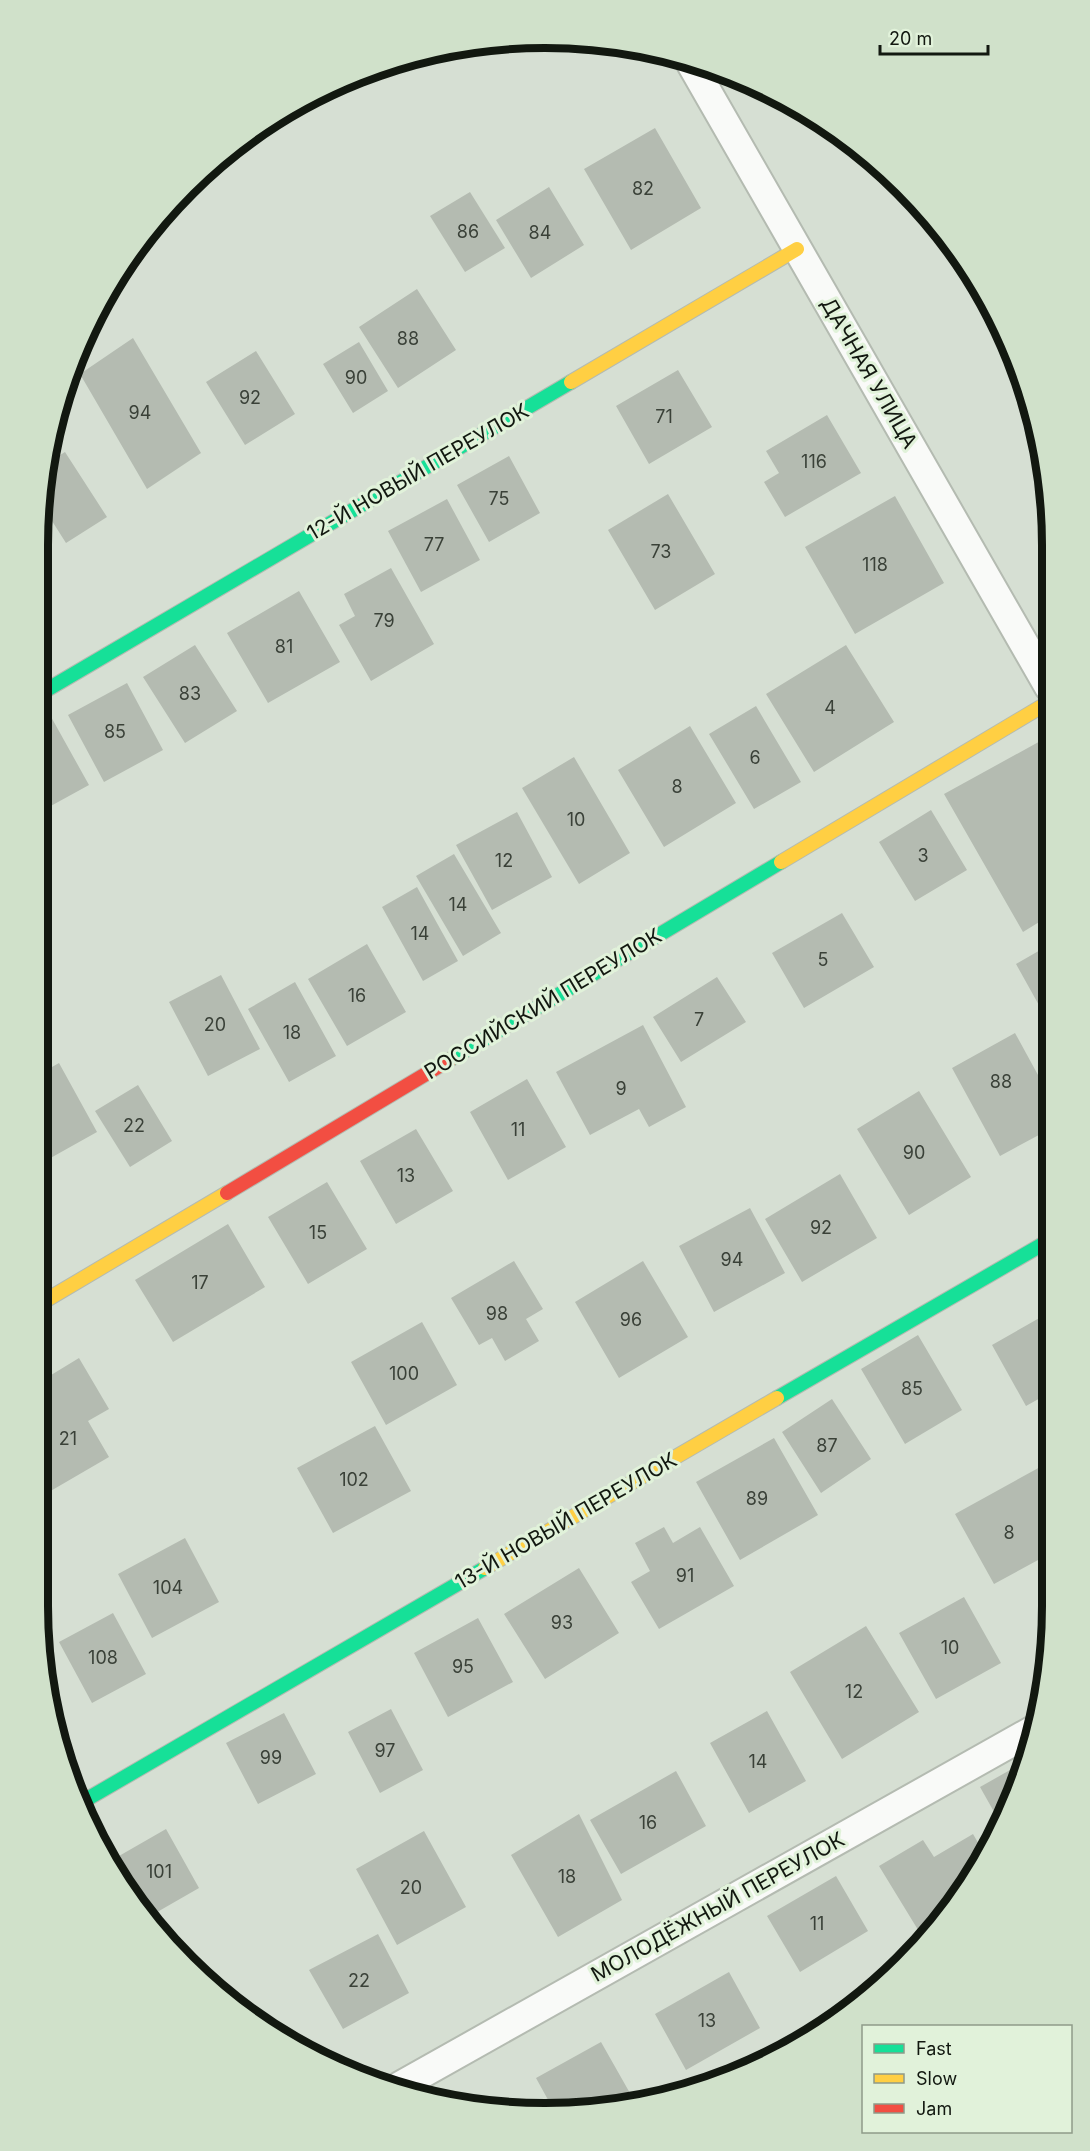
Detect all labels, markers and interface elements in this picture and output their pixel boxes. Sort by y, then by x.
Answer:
scale bar [880,18,988,56]
text: 20 m [889,28,932,49]
house number: 82 [632,178,654,199]
house number: 86 [457,221,479,242]
house number: 84 [529,222,551,243]
street label: ДАЧНАЯ УЛИЦА [816,293,923,453]
house number: 88 [397,328,419,349]
house number: 90 [345,367,367,388]
house number: 92 [239,387,261,408]
street label: 12-Й НОВЫЙ ПЕРЕУЛОК [302,397,533,545]
house number: 94 [129,402,151,423]
house number: 71 [655,406,673,427]
house number: 116 [801,451,827,472]
house number: 75 [489,488,509,509]
house number: 77 [424,534,444,555]
house number: 73 [650,541,672,562]
house number: 118 [862,554,888,575]
house number: 79 [373,610,395,631]
house number: 81 [275,636,293,657]
house number: 83 [179,683,201,704]
house number: 4 [824,697,836,718]
house number: 85 [104,721,126,742]
house number: 6 [749,747,761,768]
house number: 8 [671,776,683,797]
house number: 10 [567,809,585,830]
house number: 3 [917,845,929,866]
house number: 12 [495,850,513,871]
house number: 14 [449,894,467,915]
street label: РОССИЙСКИЙ ПЕРЕУЛОК [419,922,666,1084]
house number: 14 [411,923,429,944]
house number: 5 [818,949,828,970]
house number: 16 [348,985,366,1006]
house number: 7 [694,1009,704,1030]
house number: 20 [204,1014,226,1035]
house number: 18 [283,1022,301,1043]
house number: 88 [990,1071,1012,1092]
house number: 9 [615,1078,627,1099]
house number: 22 [123,1115,145,1136]
house number: 11 [511,1119,525,1140]
house number: 90 [903,1142,925,1163]
house number: 13 [397,1165,415,1186]
house number: 92 [810,1217,832,1238]
house number: 15 [309,1222,327,1243]
house number: 94 [721,1249,743,1270]
house number: 17 [191,1272,209,1293]
house number: 98 [486,1303,508,1324]
house number: 96 [620,1309,642,1330]
house number: 100 [389,1363,419,1384]
house number: 85 [901,1378,923,1399]
house number: 21 [59,1428,77,1449]
house number: 87 [816,1435,838,1456]
street label: 13-Й НОВЫЙ ПЕРЕУЛОК [450,1446,681,1594]
house number: 102 [339,1469,369,1490]
house number: 89 [746,1488,768,1509]
house number: 8 [1003,1522,1015,1543]
house number: 91 [676,1565,694,1586]
house number: 104 [153,1577,183,1598]
house number: 93 [551,1612,573,1633]
house number: 10 [941,1637,959,1658]
house number: 108 [88,1647,118,1668]
house number: 95 [452,1656,474,1677]
house number: 12 [845,1681,863,1702]
house number: 97 [375,1740,396,1761]
house number: 99 [260,1747,282,1768]
house number: 14 [749,1751,767,1772]
house number: 16 [639,1812,657,1833]
street label: МОЛОДЁЖНЫЙ ПЕРЕУЛОК [586,1825,849,1987]
house number: 101 [146,1861,172,1882]
house number: 18 [558,1866,576,1887]
house number: 20 [400,1877,422,1898]
house number: 11 [810,1913,824,1934]
house number: 22 [348,1970,370,1991]
house number: 13 [698,2010,716,2031]
legend [862,2025,1072,2133]
text: Fast [916,2038,952,2059]
text: Slow [916,2068,957,2089]
text: Jam [916,2098,952,2119]

